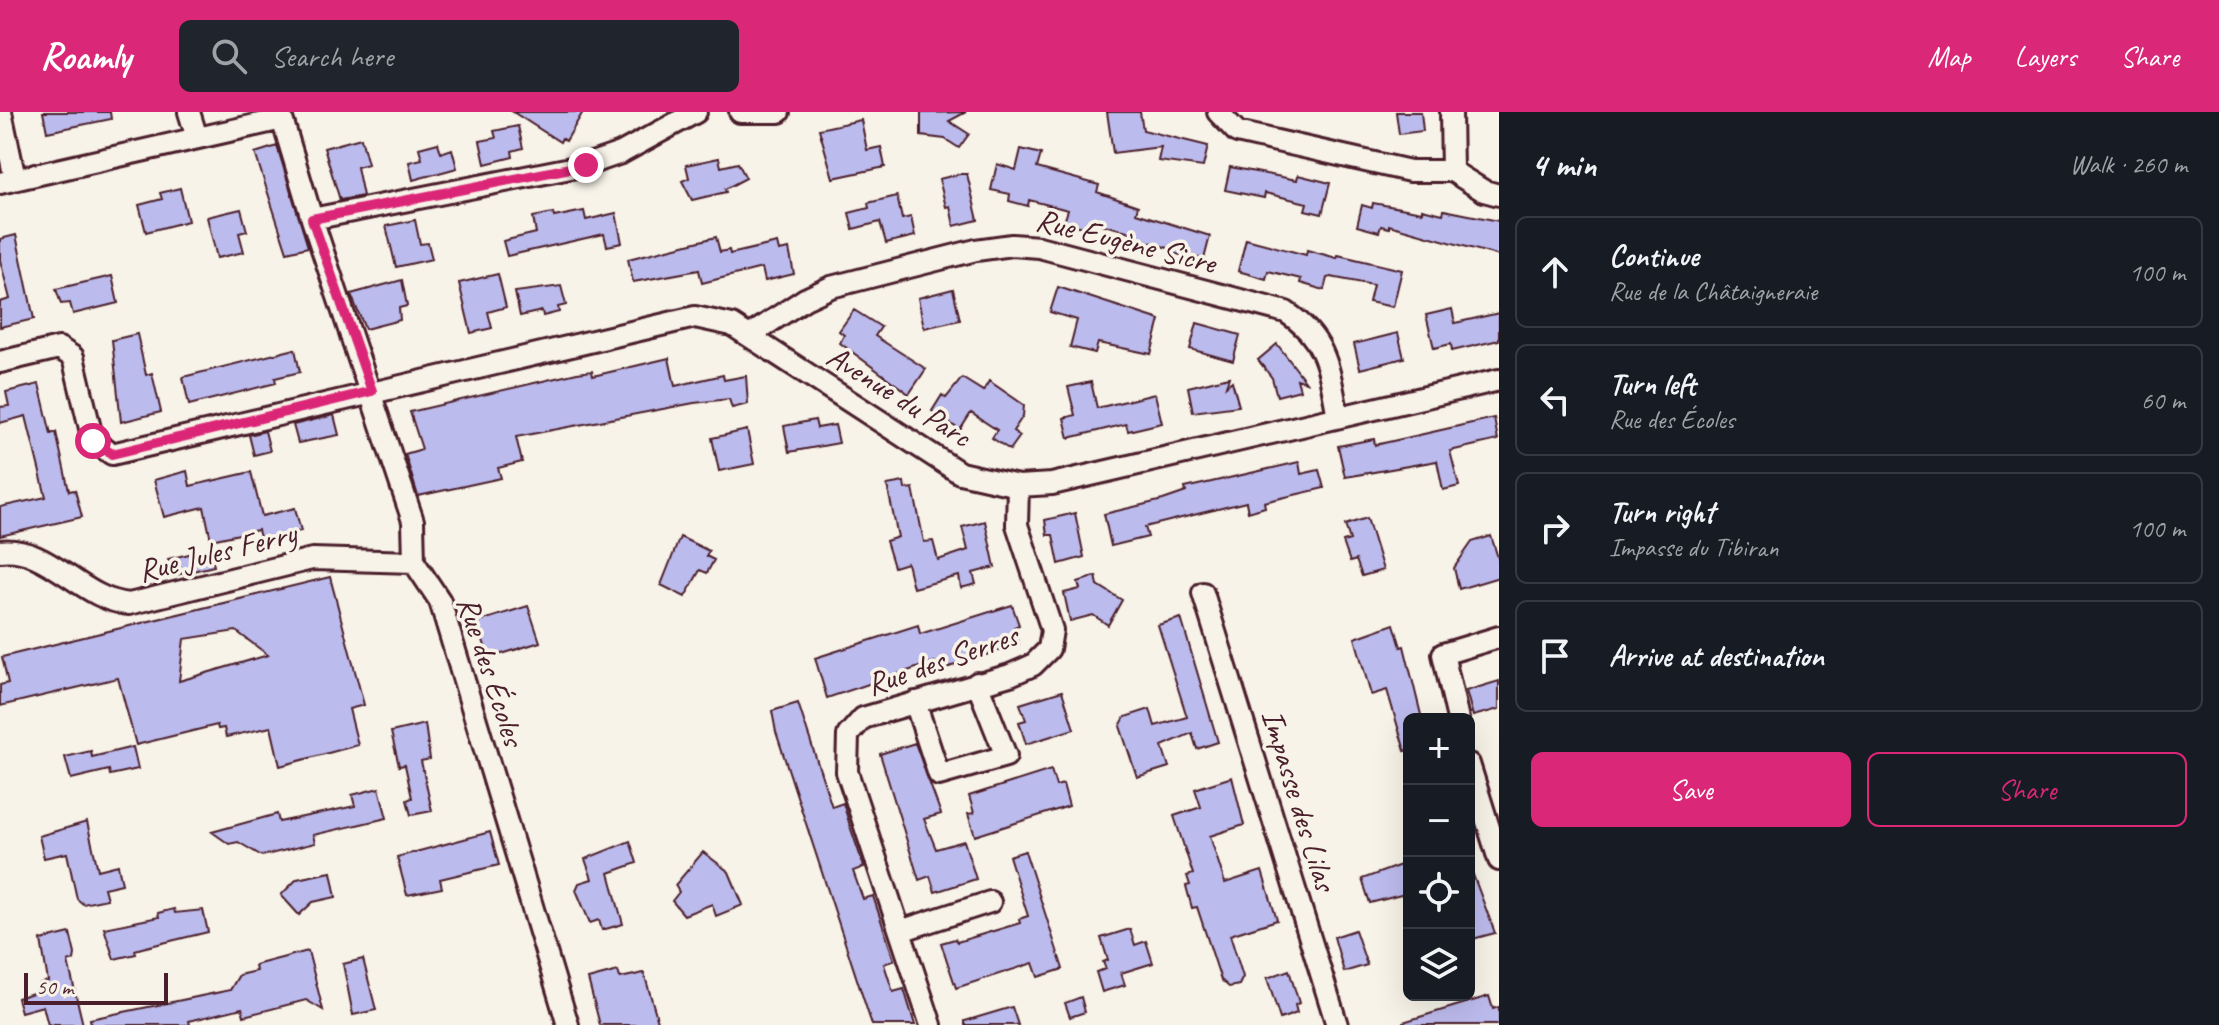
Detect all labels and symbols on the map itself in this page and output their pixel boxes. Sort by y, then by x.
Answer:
route end [568,147,604,183]
street label: Rue Eugène Sicre [1032,199,1223,284]
street label: Avenue du Parc [819,336,980,457]
route start [75,423,111,459]
street label: Rue Jules Ferry [134,512,302,591]
street label: Rue des Écoles [448,591,535,754]
street label: Rue des Serres [861,614,1025,705]
street label: Impasse des Lilas [1252,704,1347,898]
scale bar [24,969,168,1005]

